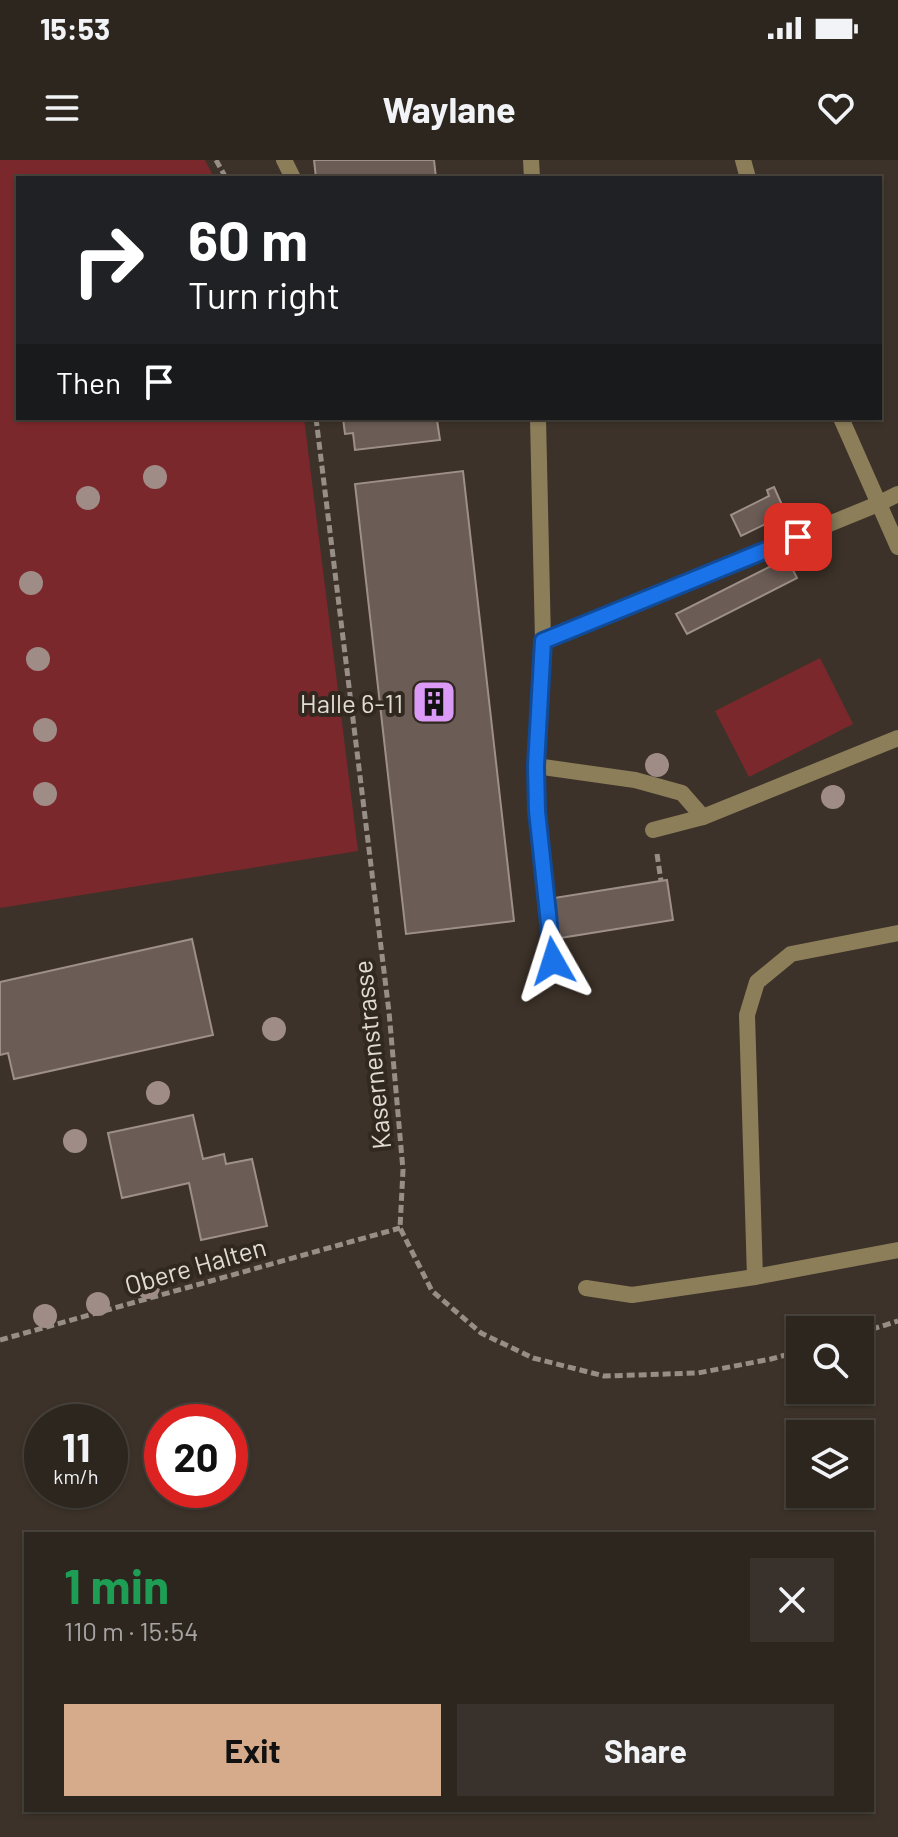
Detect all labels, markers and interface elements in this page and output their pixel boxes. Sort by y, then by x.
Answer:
text: 15:53 [40,10,110,46]
icon: menu [40,86,84,130]
icon: heart [814,86,858,130]
text: Waylane [382,87,516,130]
text: 60 m [188,205,308,272]
icon: right [56,208,160,312]
text: Turn right [188,273,340,316]
icon: arrive [137,360,181,404]
text: Then [56,364,121,400]
pin [764,503,832,571]
icon: arrive [776,515,820,559]
building icon: Halle 6-11 [410,678,458,726]
place label: Halle 6-11 [300,687,403,718]
position arrow [511,919,595,1003]
street label: Kasernenstrasse [346,959,396,1151]
street label: Obere Halten [121,1230,269,1300]
map controls [786,1316,874,1508]
button: search [786,1316,874,1404]
speed limit sign: 20 [144,1404,248,1508]
button: layers [786,1420,874,1508]
text: 11 [62,1422,90,1470]
text: km/h [53,1464,99,1488]
text: 1 min [64,1556,169,1614]
button: close [750,1558,834,1642]
text: 110 m · 15:54 [64,1615,199,1646]
button: Exit [64,1704,441,1796]
button: Share [457,1704,834,1796]

